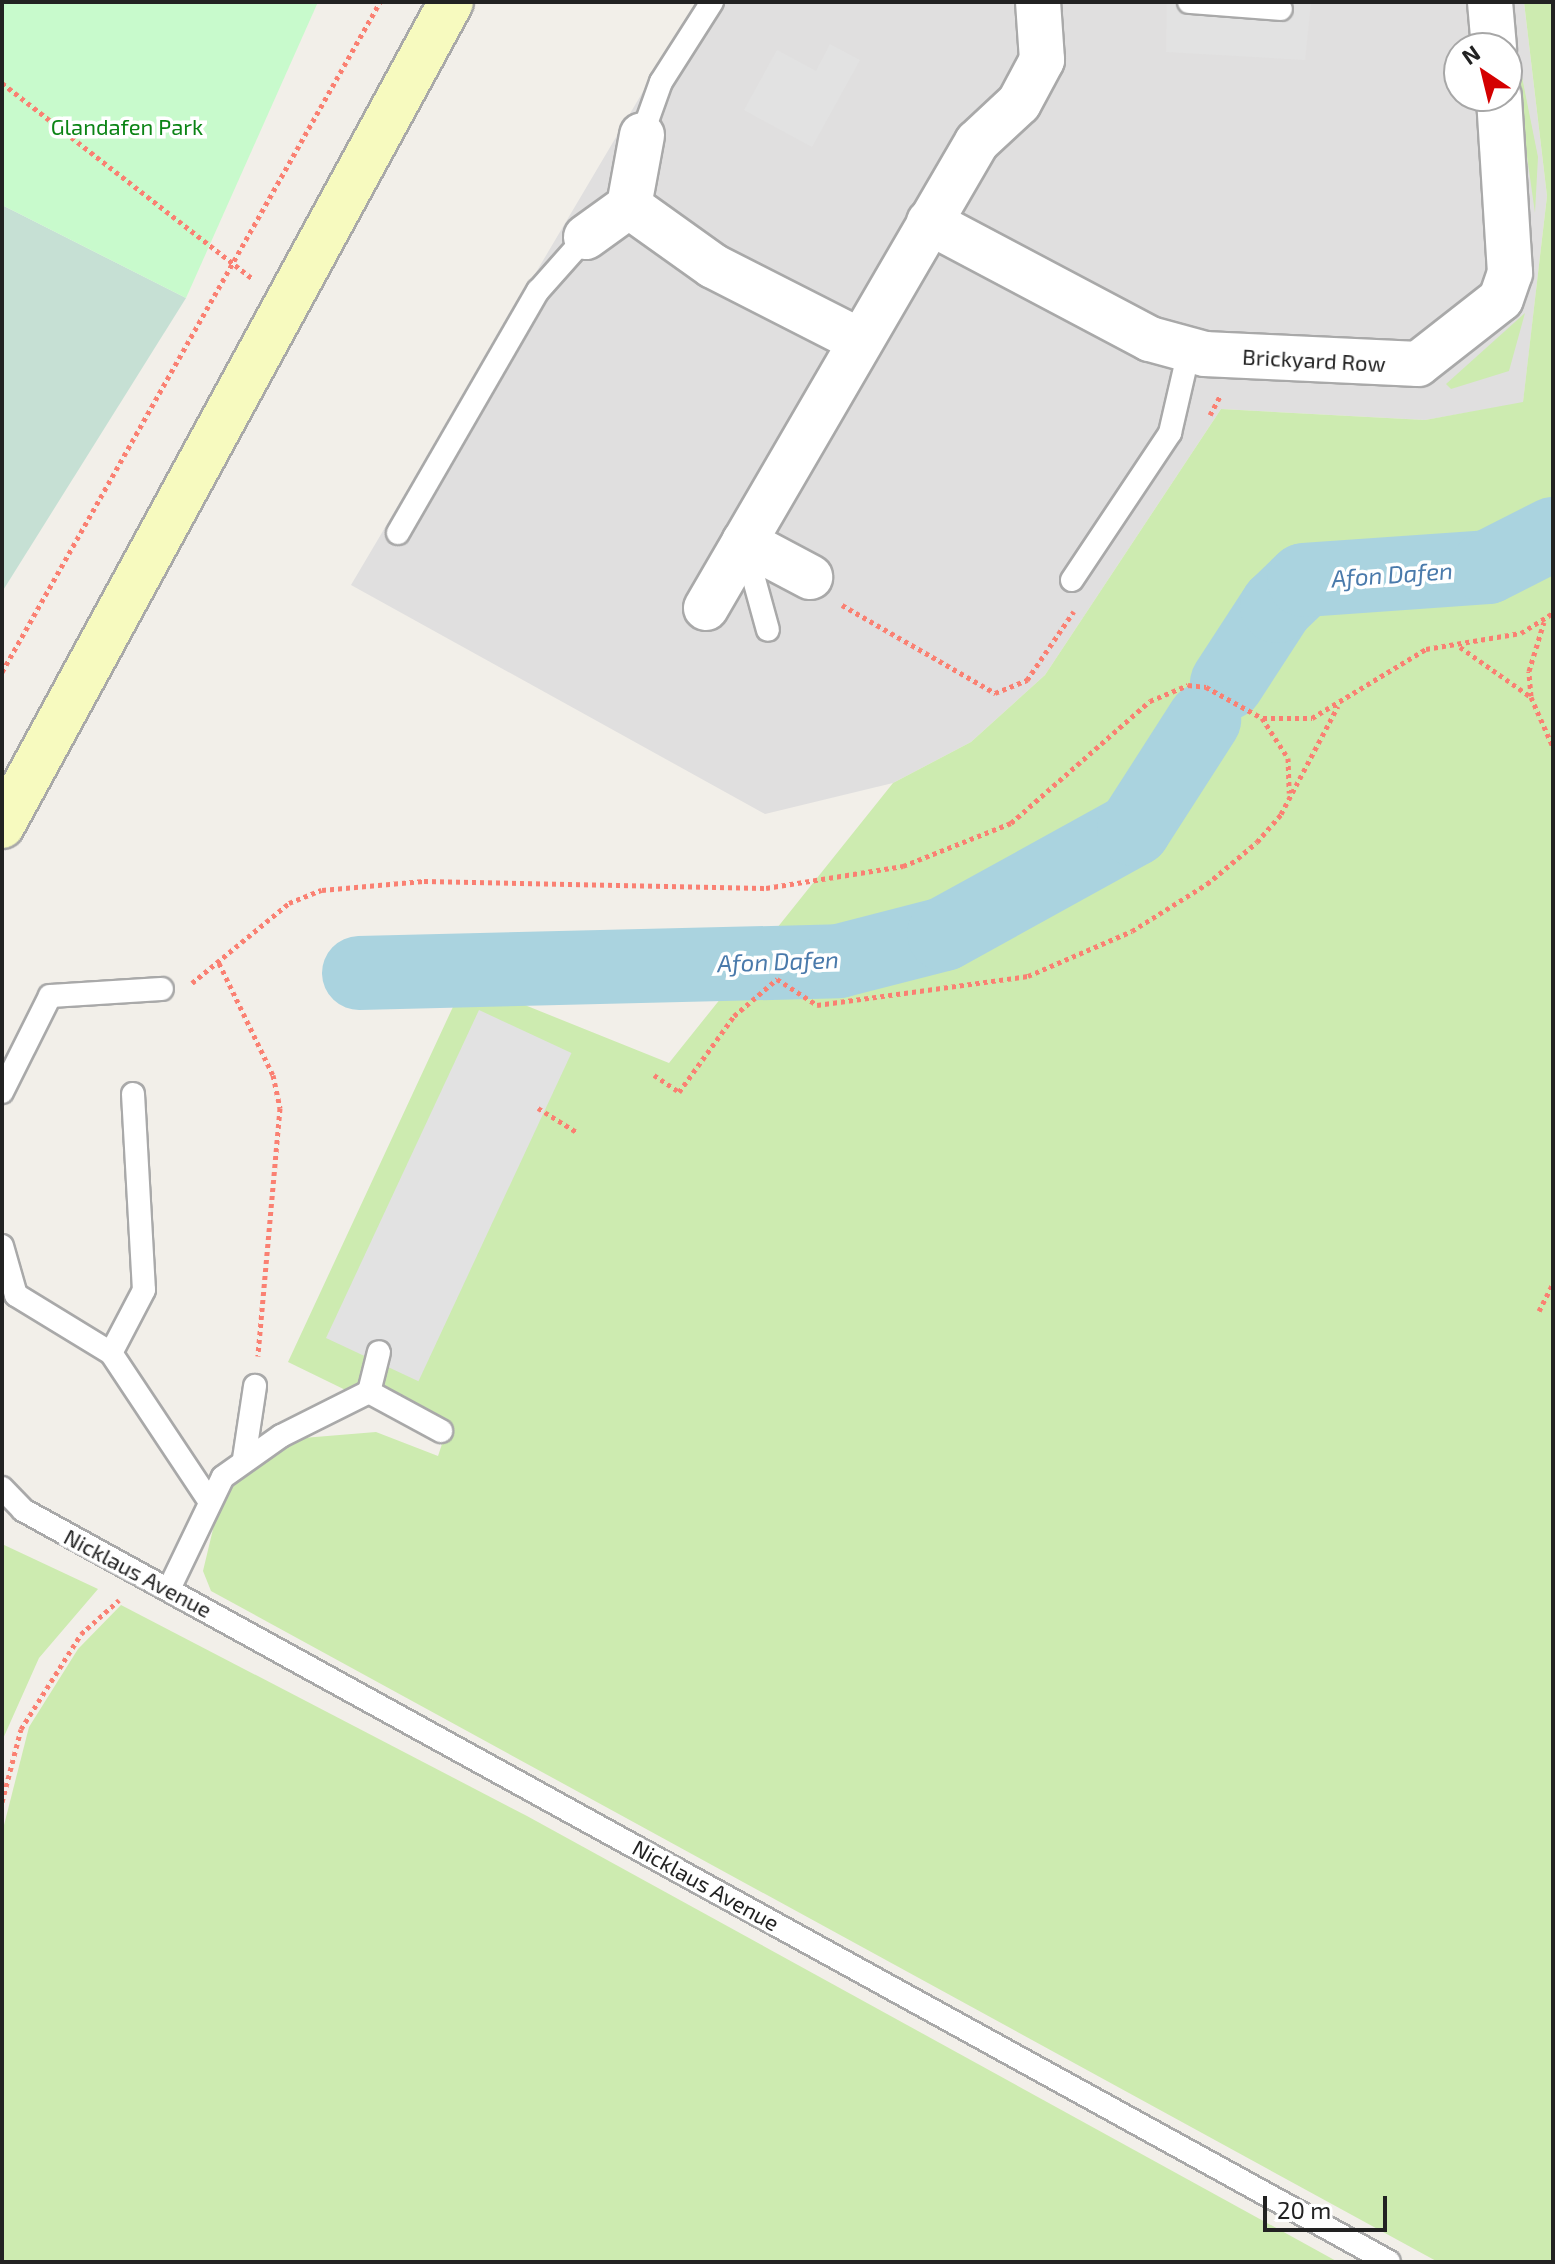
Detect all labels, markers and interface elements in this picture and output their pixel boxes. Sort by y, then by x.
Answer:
north arrow [1443,32,1523,112]
text: N [1456,39,1484,69]
park label: Glandafen Park [51,114,203,140]
street label: Brickyard Row [1242,343,1386,377]
water label: Afon Dafen [1330,555,1454,593]
water label: Afon Dafen [717,944,839,978]
street label: Nicklaus Avenue [59,1523,217,1623]
street label: Nicklaus Avenue [628,1834,784,1936]
scale bar [1267,2180,1391,2230]
text: 20 m [1277,2195,1331,2224]

